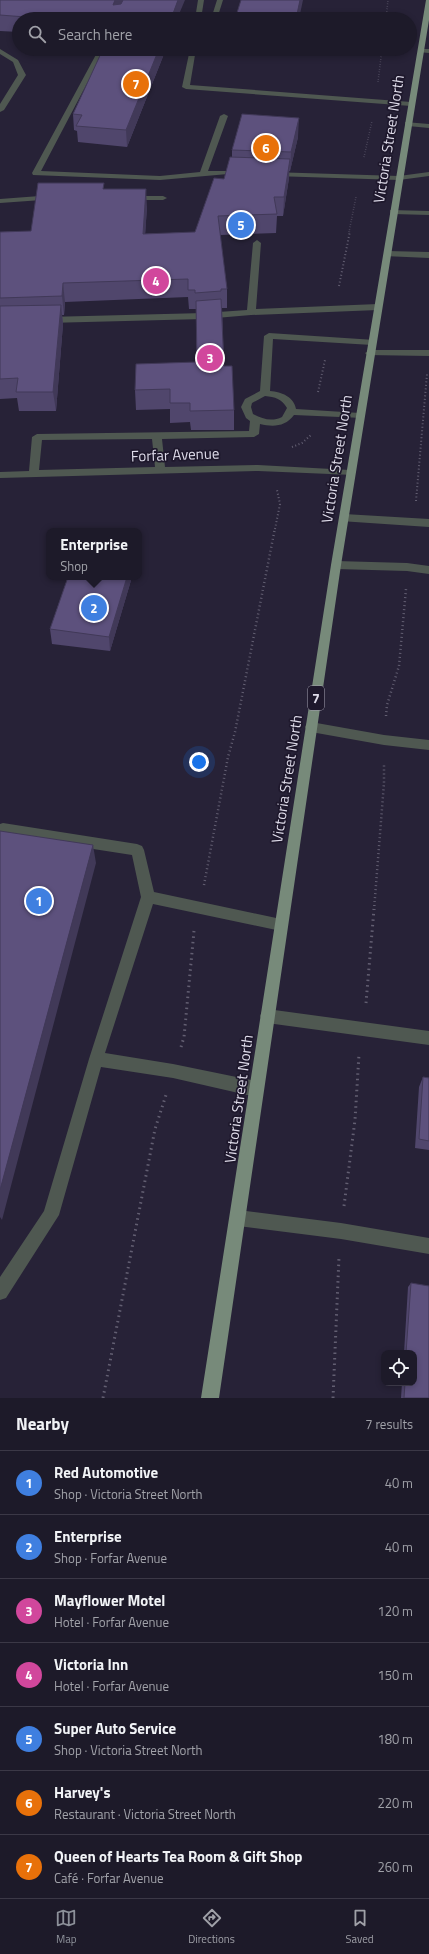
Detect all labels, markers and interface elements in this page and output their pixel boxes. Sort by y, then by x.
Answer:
search box [12,12,417,56]
icon: search [26,23,48,45]
text: Search here [58,23,132,46]
pin: 7 [123,69,149,99]
street label: Victoria Street North [367,73,410,205]
pin: 6 [253,133,279,163]
pin: 5 [228,210,254,240]
pin: 4 [143,266,169,296]
pin: 3 [197,343,223,373]
street label: Victoria Street North [315,393,358,525]
street label: Forfar Avenue [130,441,220,468]
popup [46,528,142,580]
text: Enterprise [60,533,128,556]
text: Shop [60,556,88,576]
pin: 2 [81,593,107,623]
road number: 7 [308,686,324,710]
street label: Victoria Street North [265,713,308,845]
your location [189,752,209,772]
pin: 1 [26,886,52,916]
street label: Victoria Street North [218,1033,259,1165]
map controls [381,1350,417,1386]
button: locate [381,1350,417,1386]
text: Nearby [16,1411,69,1437]
text: 7 results [365,1414,413,1434]
text: Red Automotive [54,1461,158,1484]
text: 1 [25,1473,33,1493]
text: 40 m [385,1473,413,1493]
text: Shop · Victoria Street North [54,1484,203,1504]
text: Enterprise [54,1525,122,1548]
text: 2 [25,1537,33,1557]
text: 40 m [385,1537,413,1557]
text: Shop · Forfar Avenue [54,1548,167,1568]
text: Mayflower Motel [54,1589,165,1612]
text: 3 [25,1601,33,1621]
text: 120 m [377,1601,413,1621]
text: Hotel · Forfar Avenue [54,1612,169,1632]
text: Victoria Inn [54,1653,128,1676]
text: 4 [25,1665,33,1685]
text: 150 m [377,1665,413,1685]
text: Hotel · Forfar Avenue [54,1676,169,1696]
text: Super Auto Service [54,1717,176,1740]
text: 5 [25,1729,33,1749]
text: 180 m [377,1729,413,1749]
text: Shop · Victoria Street North [54,1740,203,1760]
text: Harvey's [54,1781,110,1804]
text: 6 [25,1793,33,1813]
text: 220 m [377,1793,413,1813]
text: Restaurant · Victoria Street North [54,1804,236,1824]
text: Queen of Hearts Tea Room & Gift Shop [54,1845,302,1868]
text: 7 [25,1857,33,1877]
text: 260 m [377,1857,413,1877]
text: Café · Forfar Avenue [54,1868,164,1888]
tab: Map [55,1907,77,1947]
tab: Directions [188,1907,235,1947]
tab: Saved [346,1907,374,1947]

